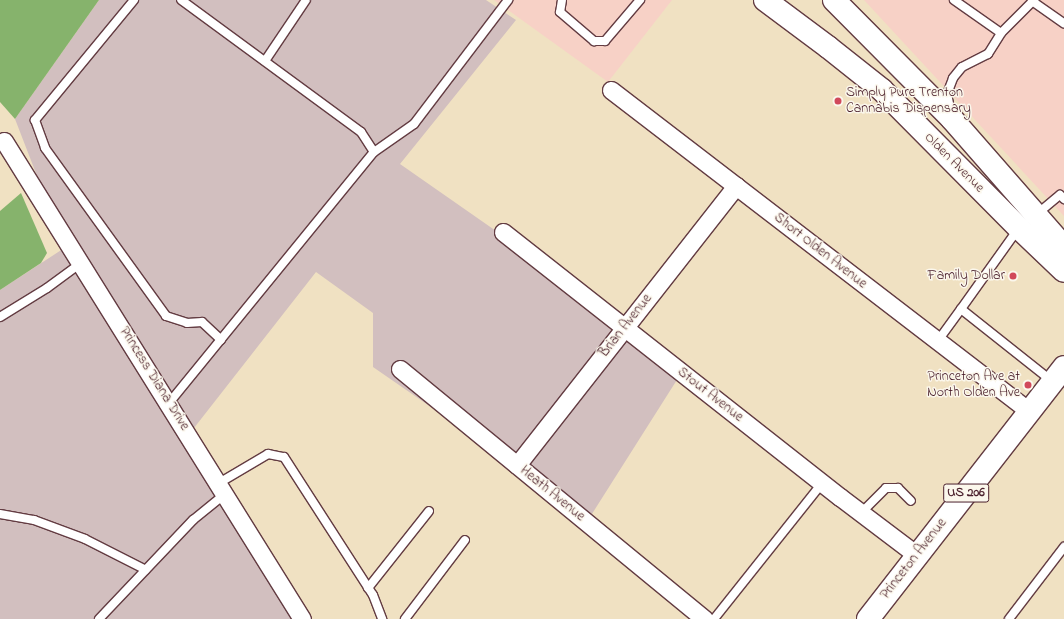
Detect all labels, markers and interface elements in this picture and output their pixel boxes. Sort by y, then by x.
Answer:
place label: Simply Pure Trenton Cannabis Dispensary [846,85,971,118]
marker: Simply Pure Trenton Cannabis Dispensary [833,96,843,106]
street label: Olden Avenue [921,130,987,196]
street label: Short Olden Avenue [770,209,870,293]
place label: Family Dollar [928,268,1005,284]
marker: Family Dollar [1008,271,1018,281]
street label: Brian Avenue [596,291,656,361]
street label: Princess Diana Drive [115,324,193,434]
street label: Stout Avenue [674,364,746,426]
place label: Princeton Ave at North Olden Ave [927,369,1020,402]
marker: Princeton Ave at North Olden Ave [1023,380,1033,390]
street label: Heath Avenue [516,463,588,525]
road number: US 206 [943,482,989,504]
street label: Princeton Avenue [877,515,951,603]

